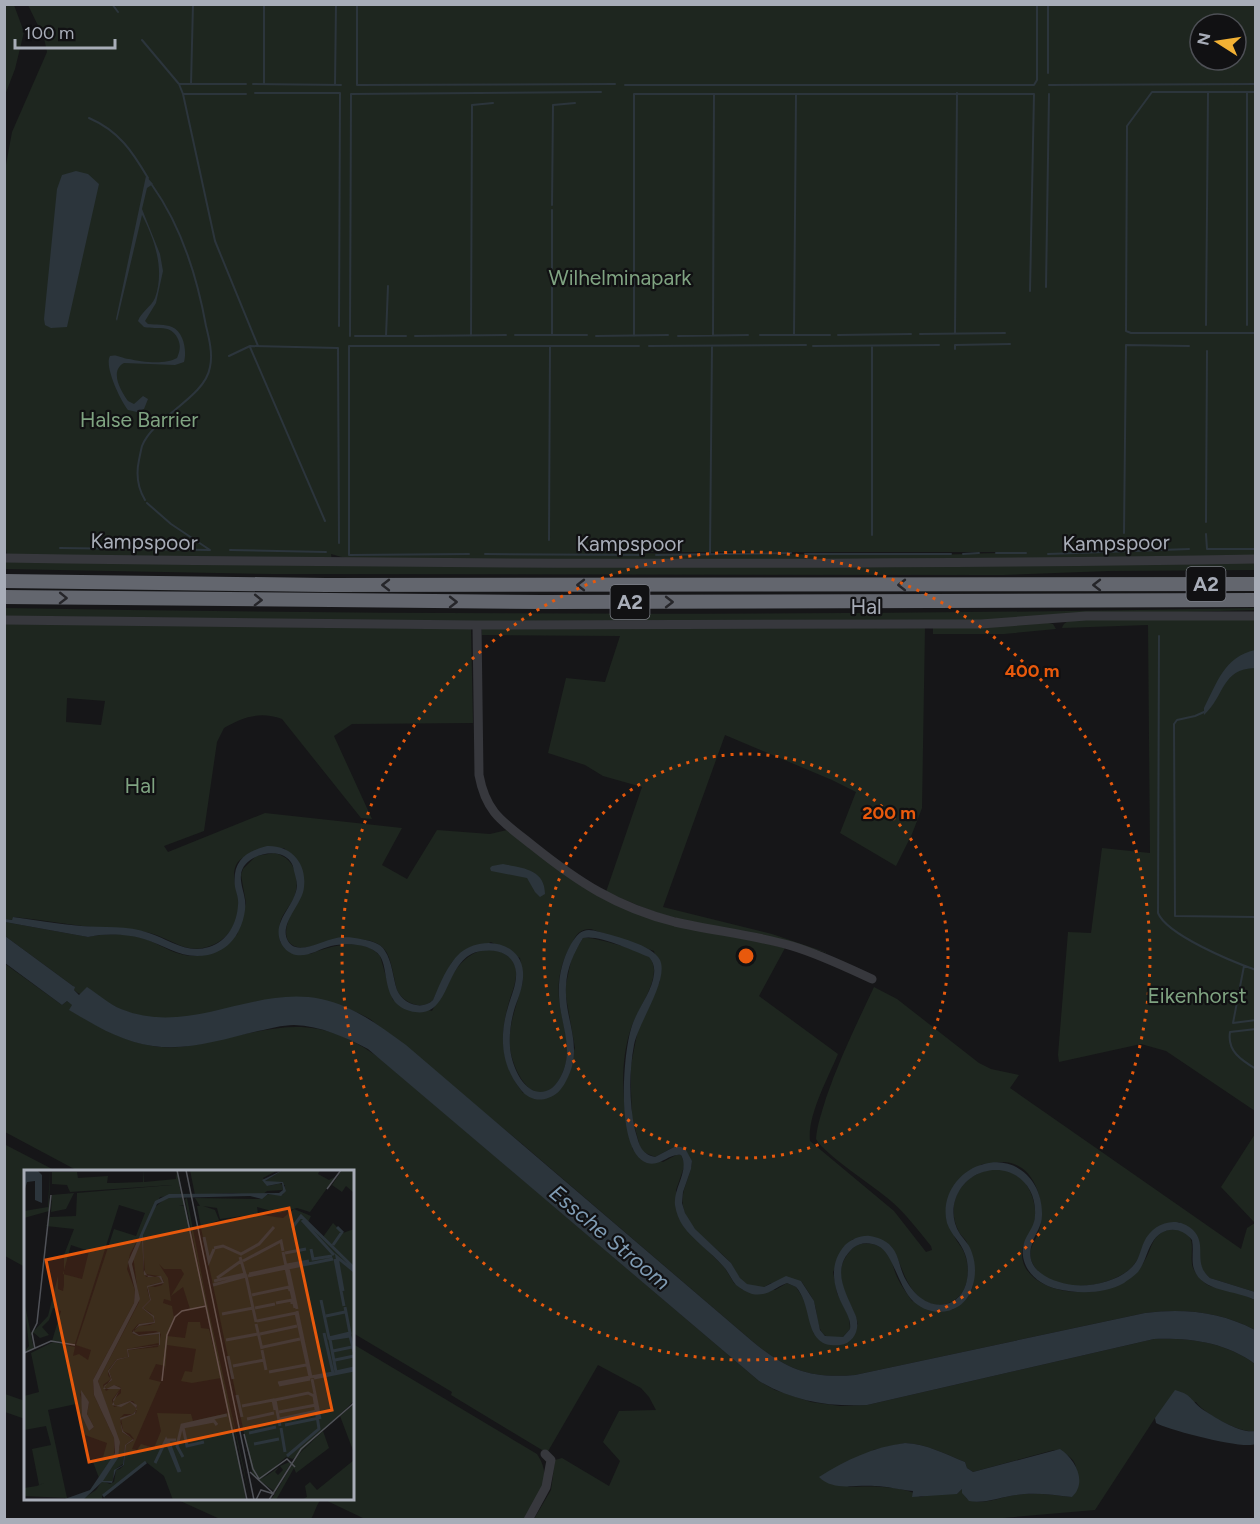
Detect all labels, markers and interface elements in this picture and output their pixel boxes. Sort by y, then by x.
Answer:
scale bar [15,12,116,50]
north arrow [1188,12,1248,72]
text: 100 m [24,22,74,44]
text: N [1193,31,1214,47]
park label: Wilhelminapark [548,265,692,290]
park label: Halse Barrier [80,407,198,432]
street label: Kampspoor [90,528,198,555]
street label: Kampspoor [1062,529,1170,556]
street label: Kampspoor [576,531,684,556]
road number: A2 [1186,567,1226,601]
one-way arrow [382,579,391,591]
one-way arrow [577,579,586,591]
one-way arrow [898,579,907,591]
one-way arrow [1093,579,1102,591]
road number: A2 [610,585,650,619]
one-way arrow [58,592,67,604]
one-way arrow [253,594,262,607]
street label: Hal [850,594,882,619]
one-way arrow [448,596,457,608]
one-way arrow [664,596,673,608]
text: 400 m [1005,660,1059,682]
park label: Hal [124,773,156,798]
text: 200 m [862,802,916,824]
centre of rings [736,946,756,966]
park label: Eikenhorst [1147,983,1247,1008]
inset map [24,1170,354,1500]
water label: Essche Stroom [544,1179,676,1296]

